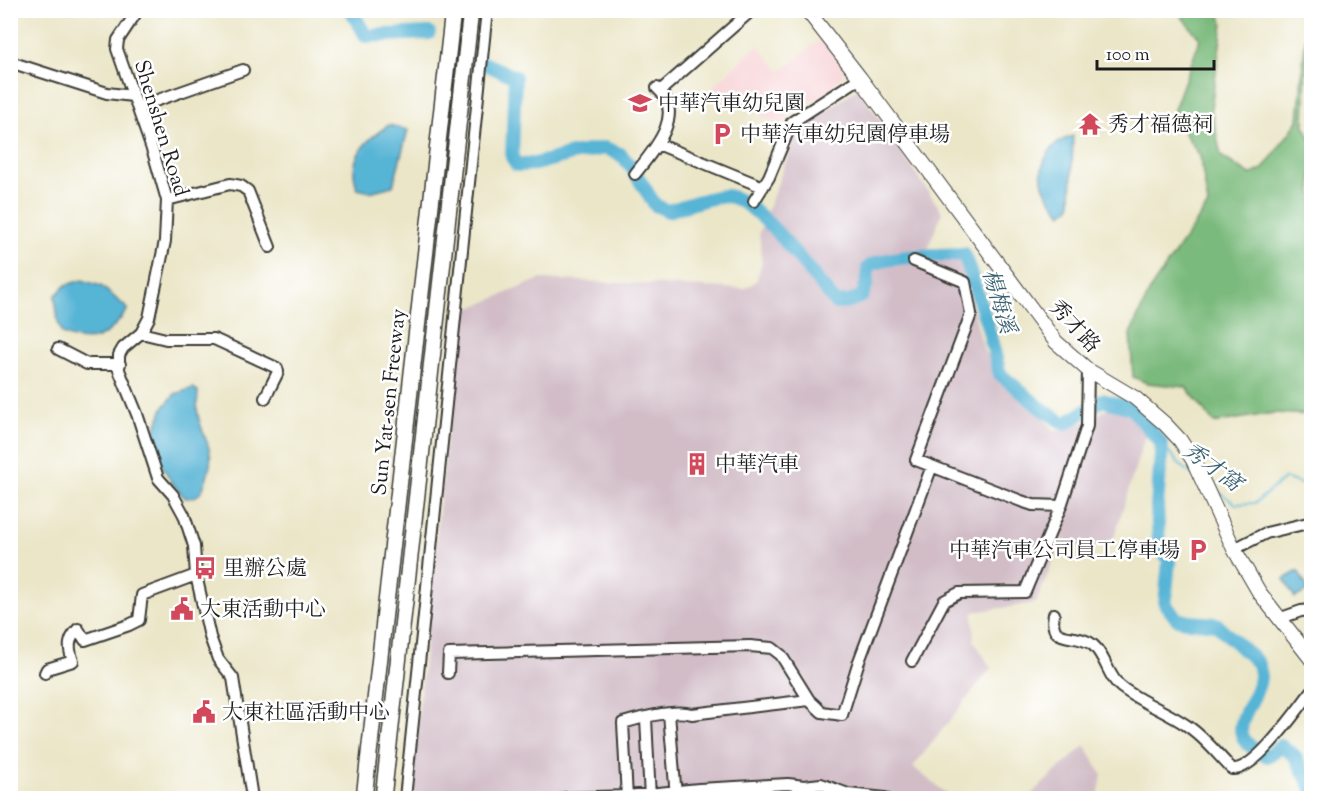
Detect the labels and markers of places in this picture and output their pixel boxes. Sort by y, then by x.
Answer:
school or university icon: 中華汽車幼兒園 [627,90,653,116]
place label: 中華汽車幼兒園 [658,90,805,120]
temple icon: 秀才福德祠 [1077,111,1103,137]
place label: 秀才福德祠 [1108,111,1213,141]
parking icon: 中華汽車幼兒園停車場 [709,121,735,147]
place label: 中華汽車幼兒園停車場 [740,121,950,151]
building icon: 中華汽車 [684,451,710,477]
place label: 中華汽車 [715,451,799,481]
place label: 中華汽車公司員工停車場 [949,537,1180,567]
parking icon: 中華汽車公司員工停車場 [1185,537,1211,563]
bus stop icon: 里辦公處 [192,555,218,581]
place label: 里辦公處 [223,555,307,585]
public building icon: 大東活動中心 [169,596,195,622]
place label: 大東活動中心 [200,596,326,626]
public building icon: 大東社區活動中心 [191,699,217,725]
place label: 大東社區活動中心 [222,699,390,729]

